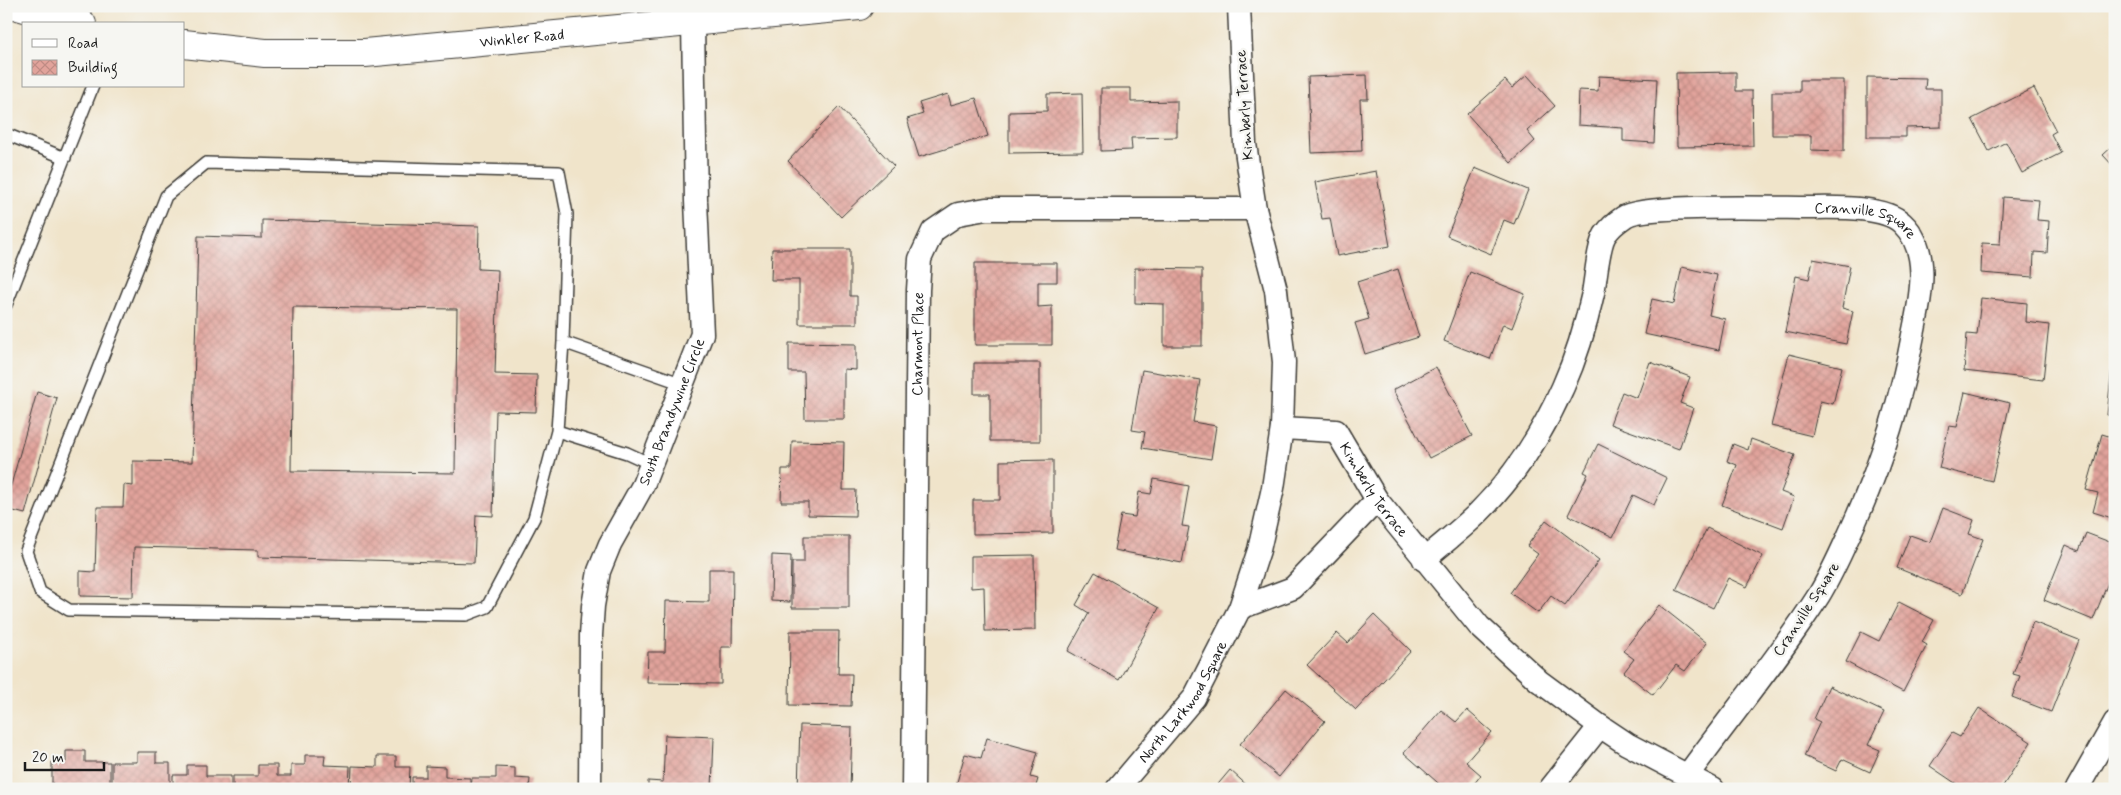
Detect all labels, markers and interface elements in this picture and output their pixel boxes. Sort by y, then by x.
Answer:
legend [22,22,185,88]
street label: Winkler Road [479,25,565,53]
text: Road [68,34,98,54]
street label: Kimberly Terrace [1231,49,1259,161]
text: Building [68,58,118,79]
street label: Cranville Square [1814,199,1921,243]
street label: Charmont Place [908,292,929,396]
street label: South Brandywine Circle [635,336,710,489]
street label: Kimberly Terrace [1334,439,1412,542]
street label: Cranville Square [1769,559,1845,661]
street label: North Larkwood Square [1134,637,1233,768]
scale bar [25,740,104,772]
text: 20 m [32,748,64,768]

